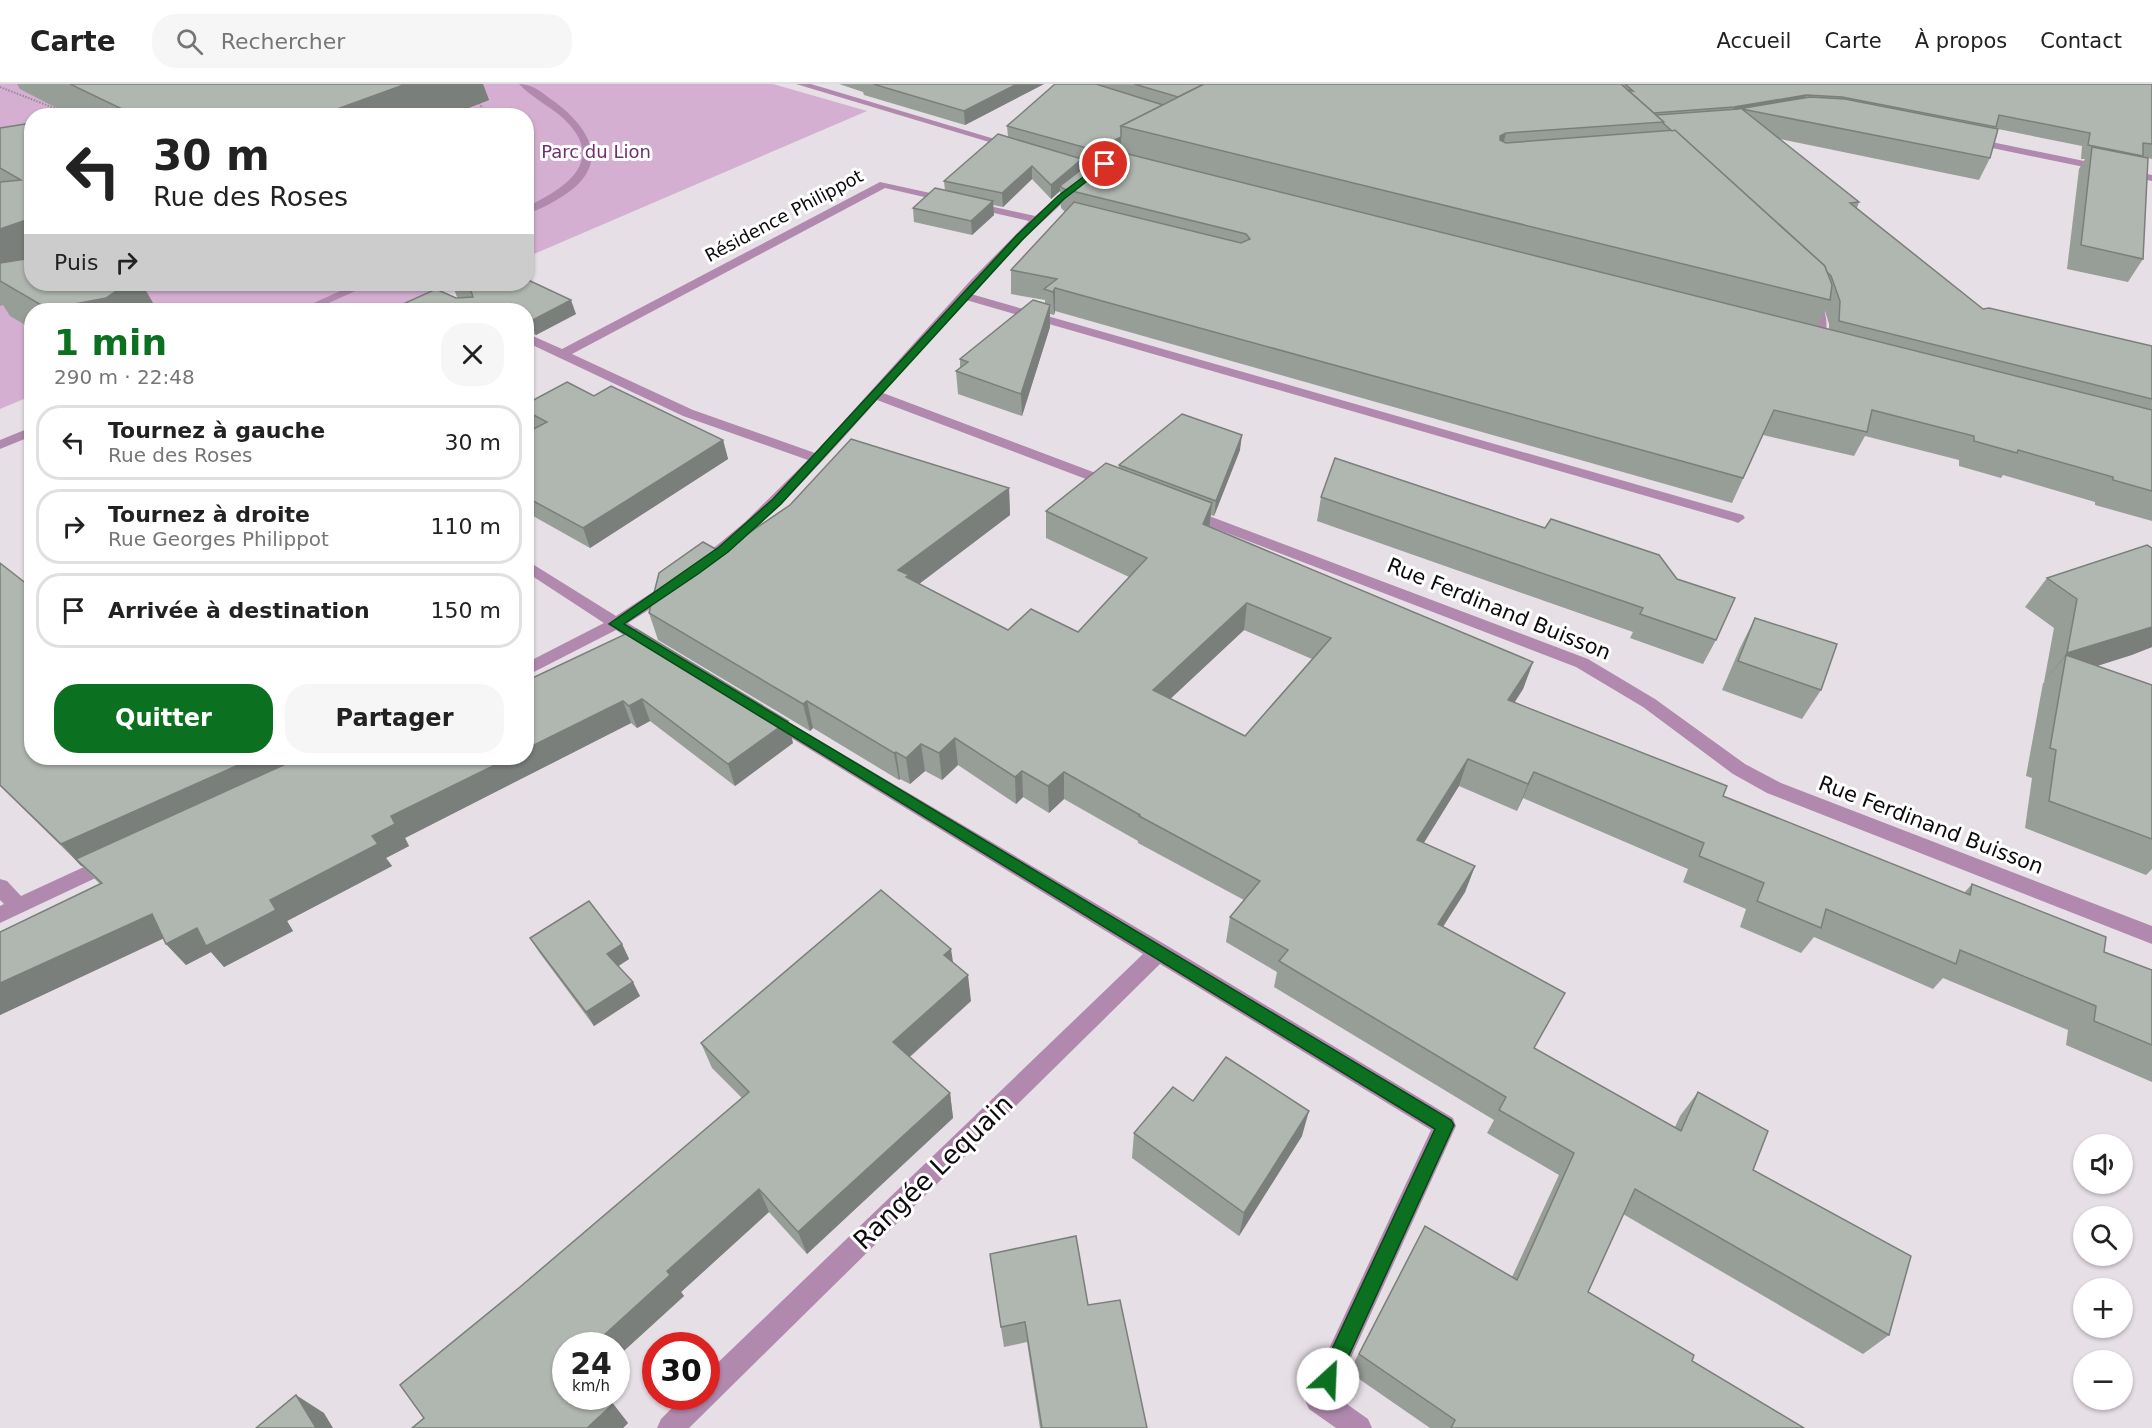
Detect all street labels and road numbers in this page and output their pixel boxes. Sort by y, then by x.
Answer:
street label: Résidence Philippot [701,165,866,266]
street label: Rue Ferdinand Buisson [1384,553,1614,665]
street label: Rue Ferdinand Buisson [1815,771,2047,879]
street label: Rangée Lequain [847,1089,1019,1255]

